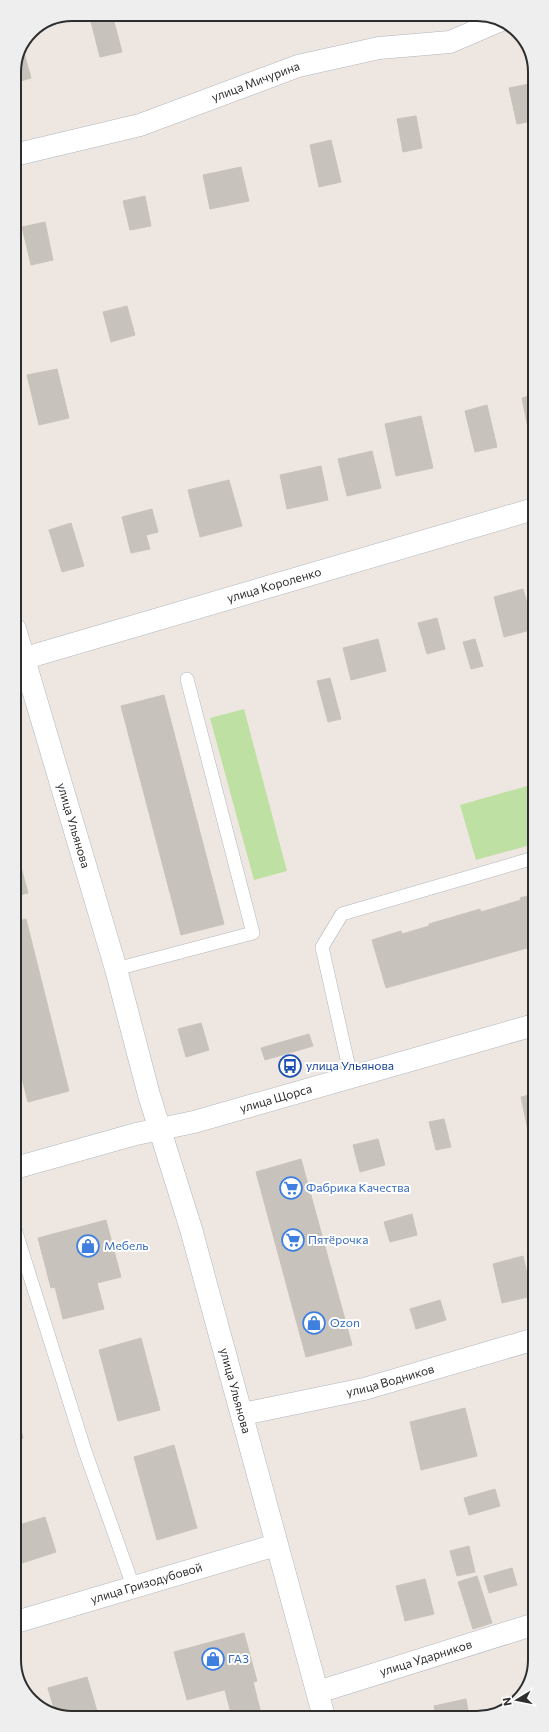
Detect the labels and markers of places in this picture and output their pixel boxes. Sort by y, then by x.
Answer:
bus stop icon: улица Ульянова [277,1053,303,1079]
place label: улица Ульянова [306,1058,394,1072]
supermarket icon: Фабрика Качества [278,1175,304,1201]
place label: Фабрика Качества [306,1180,410,1194]
supermarket icon: Пятёрочка [280,1227,306,1253]
place label: Пятёрочка [308,1232,368,1246]
shop icon: Мебель [75,1233,101,1259]
place label: Мебель [104,1238,149,1252]
shop icon: Ozon [301,1310,327,1336]
place label: Ozon [330,1315,360,1329]
shop icon: ГАЗ [200,1646,226,1672]
place label: ГАЗ [228,1651,249,1665]

